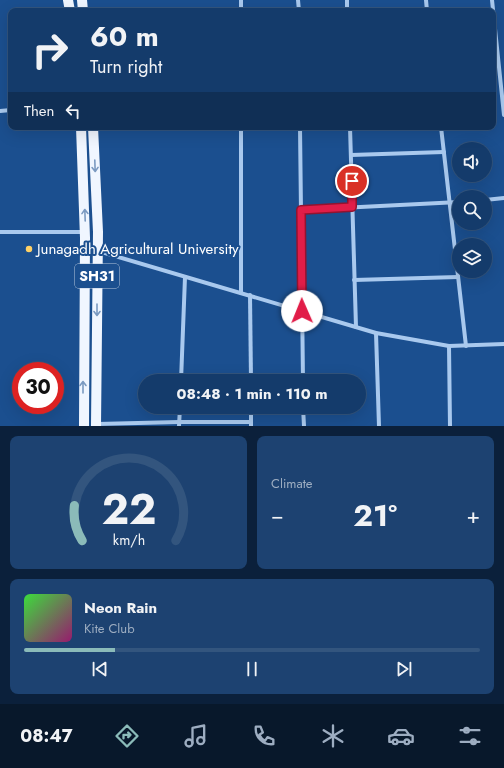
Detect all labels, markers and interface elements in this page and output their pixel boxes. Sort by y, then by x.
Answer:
text: 60 m [90,16,159,57]
icon: right [24,24,76,76]
text: Turn right [90,54,162,80]
text: Then [24,100,54,122]
icon: left [62,100,84,122]
map controls [452,142,492,278]
button: sound [452,142,492,182]
one-way arrow [91,159,99,172]
pin [335,164,369,198]
icon: arrive [341,170,363,192]
button: search [452,190,492,230]
one-way arrow [81,209,88,222]
place label: Junagadh Agricultural University [35,238,239,260]
button: layers [452,238,492,278]
marker: Junagadh Agricultural University [24,244,34,254]
road number: SH31 [75,264,119,288]
position arrow [281,290,323,332]
one-way arrow [93,303,101,316]
speed limit sign: 30 [12,362,64,414]
one-way arrow [79,381,87,394]
text: 08:48 · 1 min · 110 m [177,383,327,405]
text: Climate [271,474,312,493]
text: 22 [101,478,156,539]
text: 21° [353,494,397,537]
text: − [271,499,284,531]
text: + [466,499,480,531]
text: km/h [112,529,145,549]
text: Neon Rain [84,597,157,619]
text: Kite Club [84,619,135,638]
icon: previous [89,658,111,680]
icon: pause [241,658,263,680]
icon: next [393,658,415,680]
icon: directions [113,722,141,750]
icon: music [182,722,210,750]
icon: phone [250,722,278,750]
icon: climate [319,722,347,750]
icon: car [387,722,415,750]
icon: filters [456,722,484,750]
text: 08:47 [20,723,73,749]

